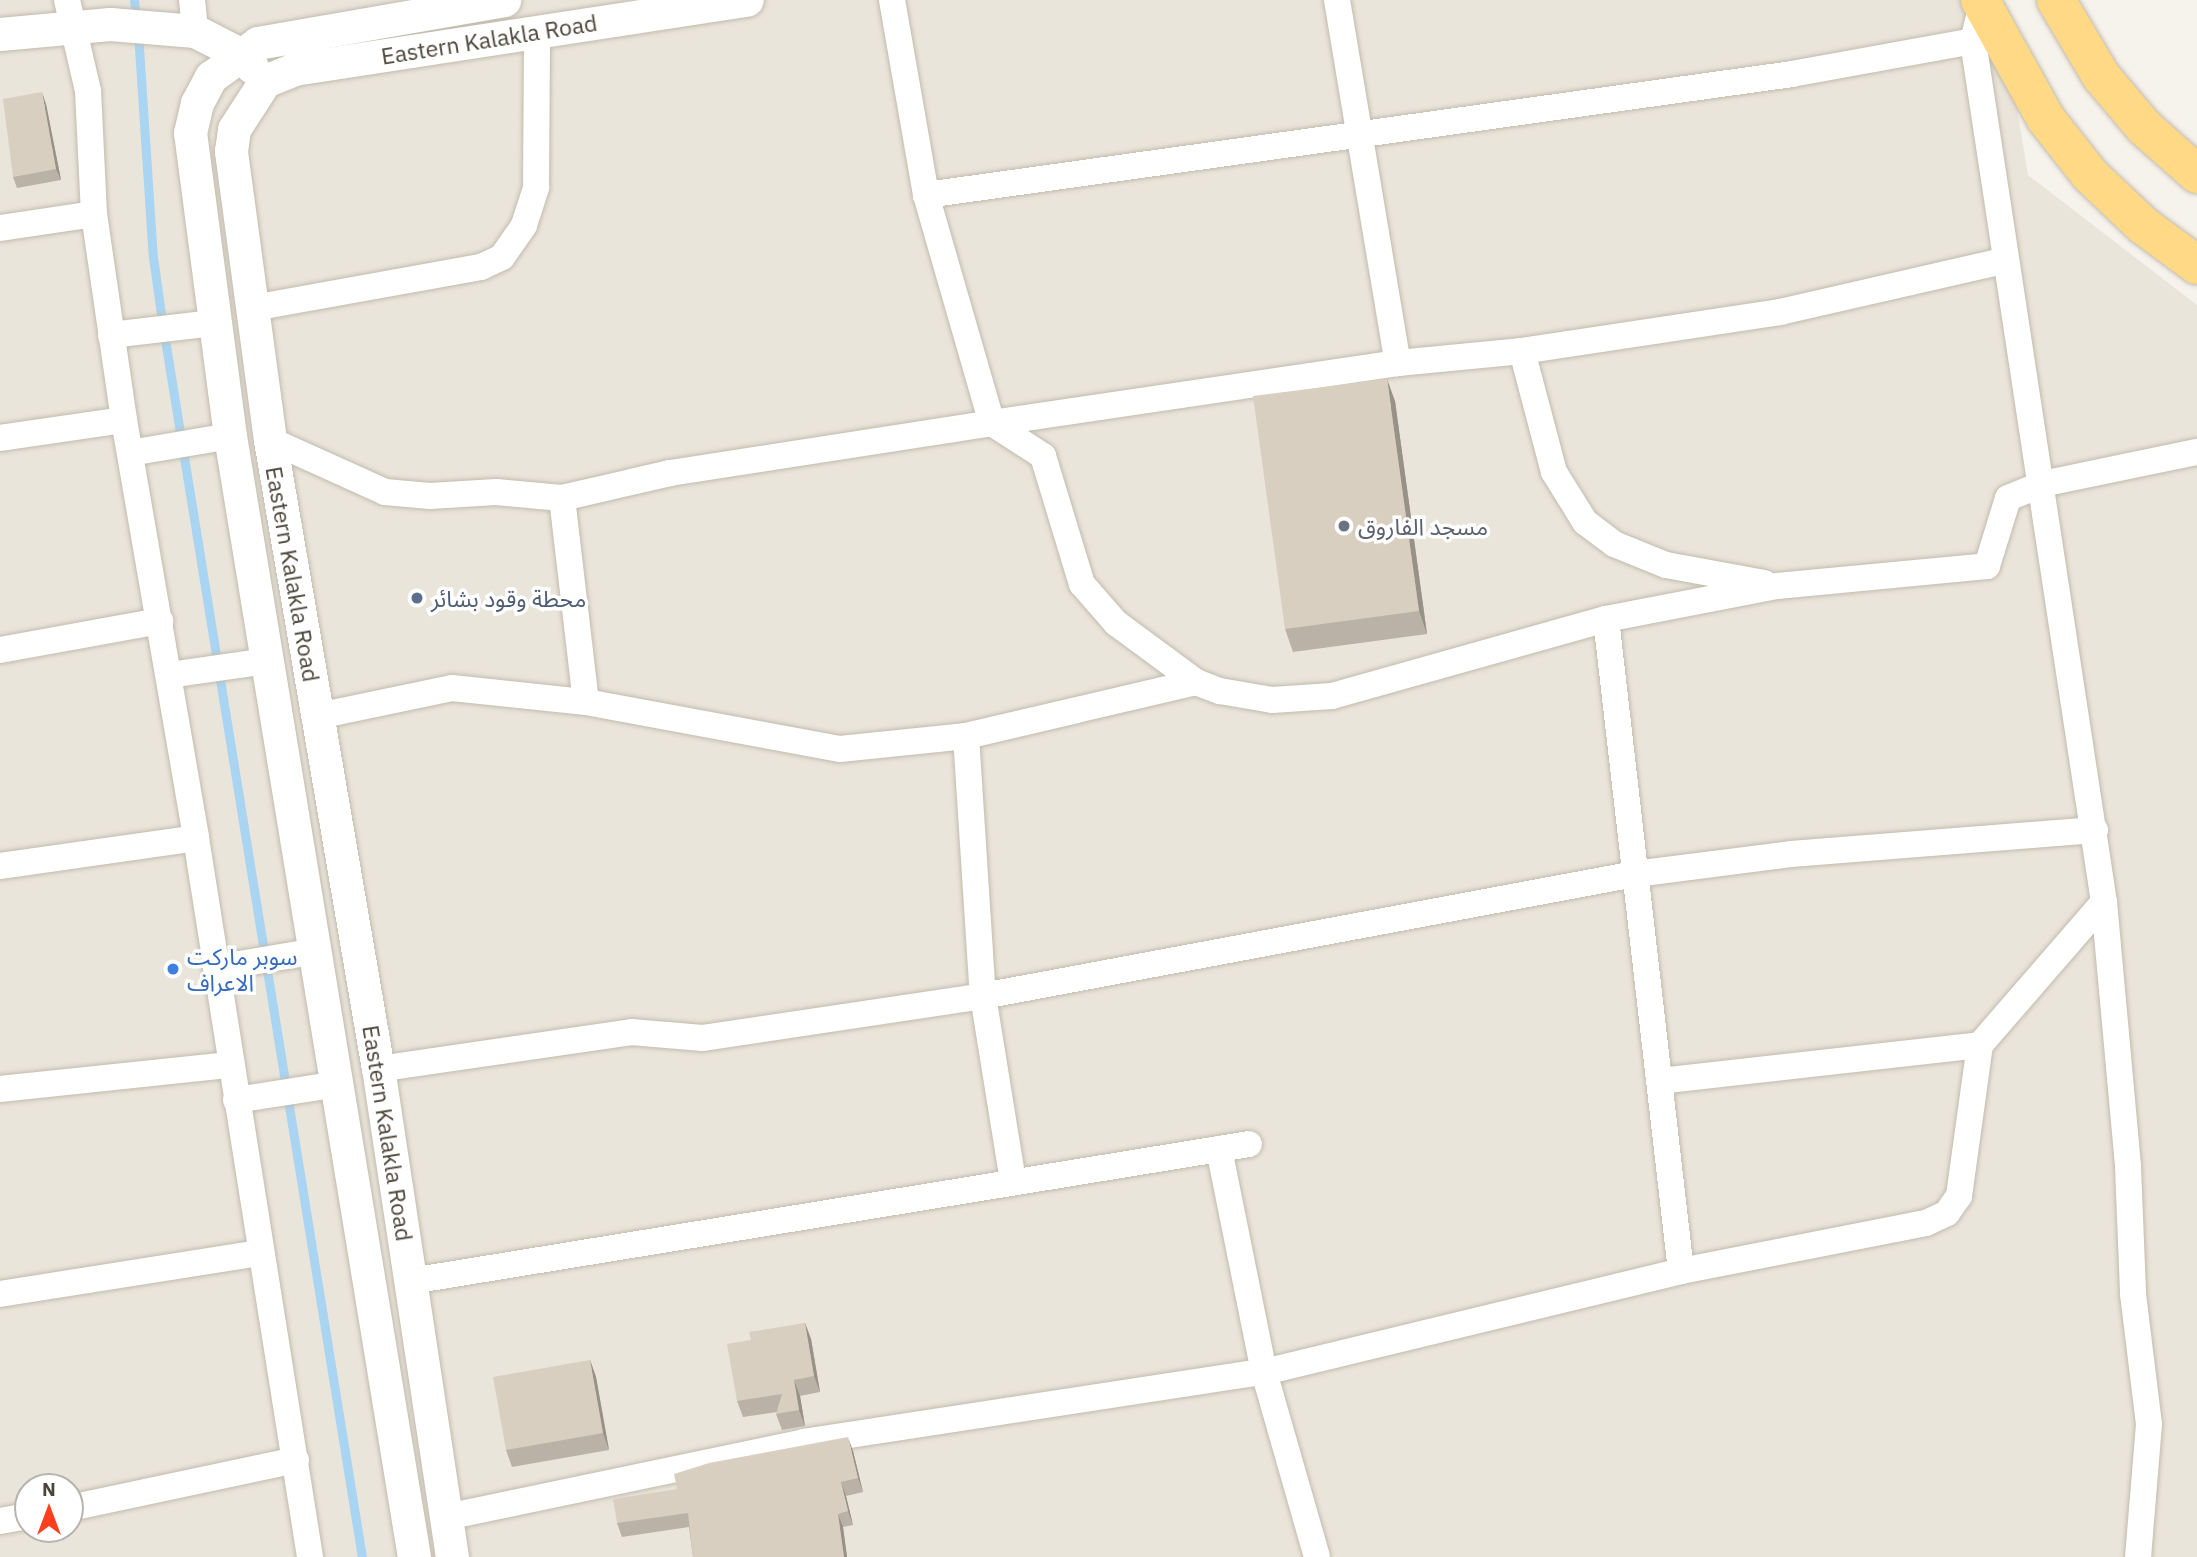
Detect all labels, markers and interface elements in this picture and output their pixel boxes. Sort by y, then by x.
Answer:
street label: Eastern Kalakla Road [379,8,599,70]
street label: Eastern Kalakla Road [260,464,326,684]
place label: مسجد الفاروق [1358,512,1488,540]
marker: مسجد الفاروق [1336,518,1352,534]
place label: محطة وقود بشائر [431,584,586,612]
marker: محطة وقود بشائر [409,590,425,606]
place label: سوبر ماركت الاعراف [187,942,298,996]
marker: سوبر ماركت الاعراف [165,961,181,977]
street label: Eastern Kalakla Road [357,1023,419,1243]
north arrow [14,1473,84,1543]
text: N [42,1477,56,1501]

